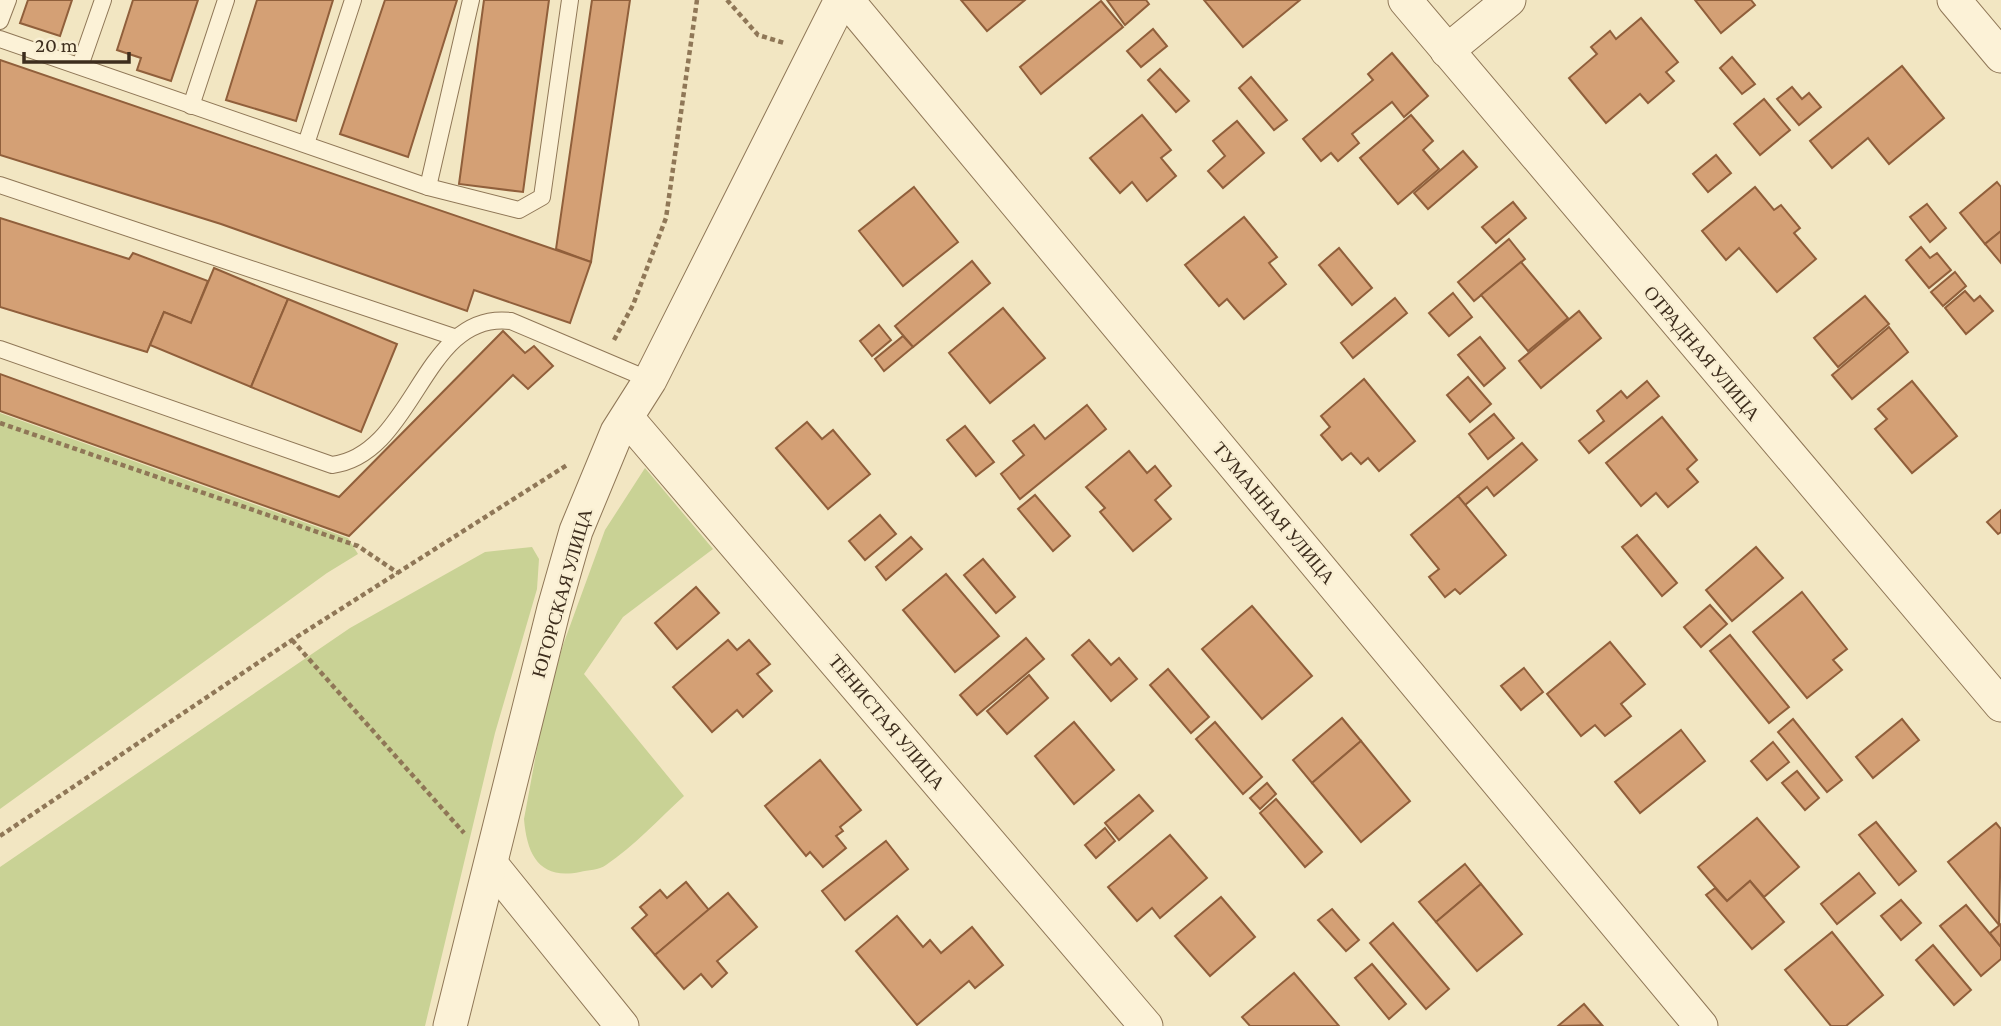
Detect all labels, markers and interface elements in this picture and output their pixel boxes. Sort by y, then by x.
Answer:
scale bar [24,21,130,65]
text: 20 m [35,33,78,57]
street label: ОТРАДНАЯ УЛИЦА [1640,281,1765,425]
street label: ТУМАННАЯ УЛИЦА [1209,438,1340,588]
street label: ЮГОРСКАЯ УЛИЦА [528,506,596,680]
street label: ТЕНИСТАЯ УЛИЦА [825,650,950,794]

